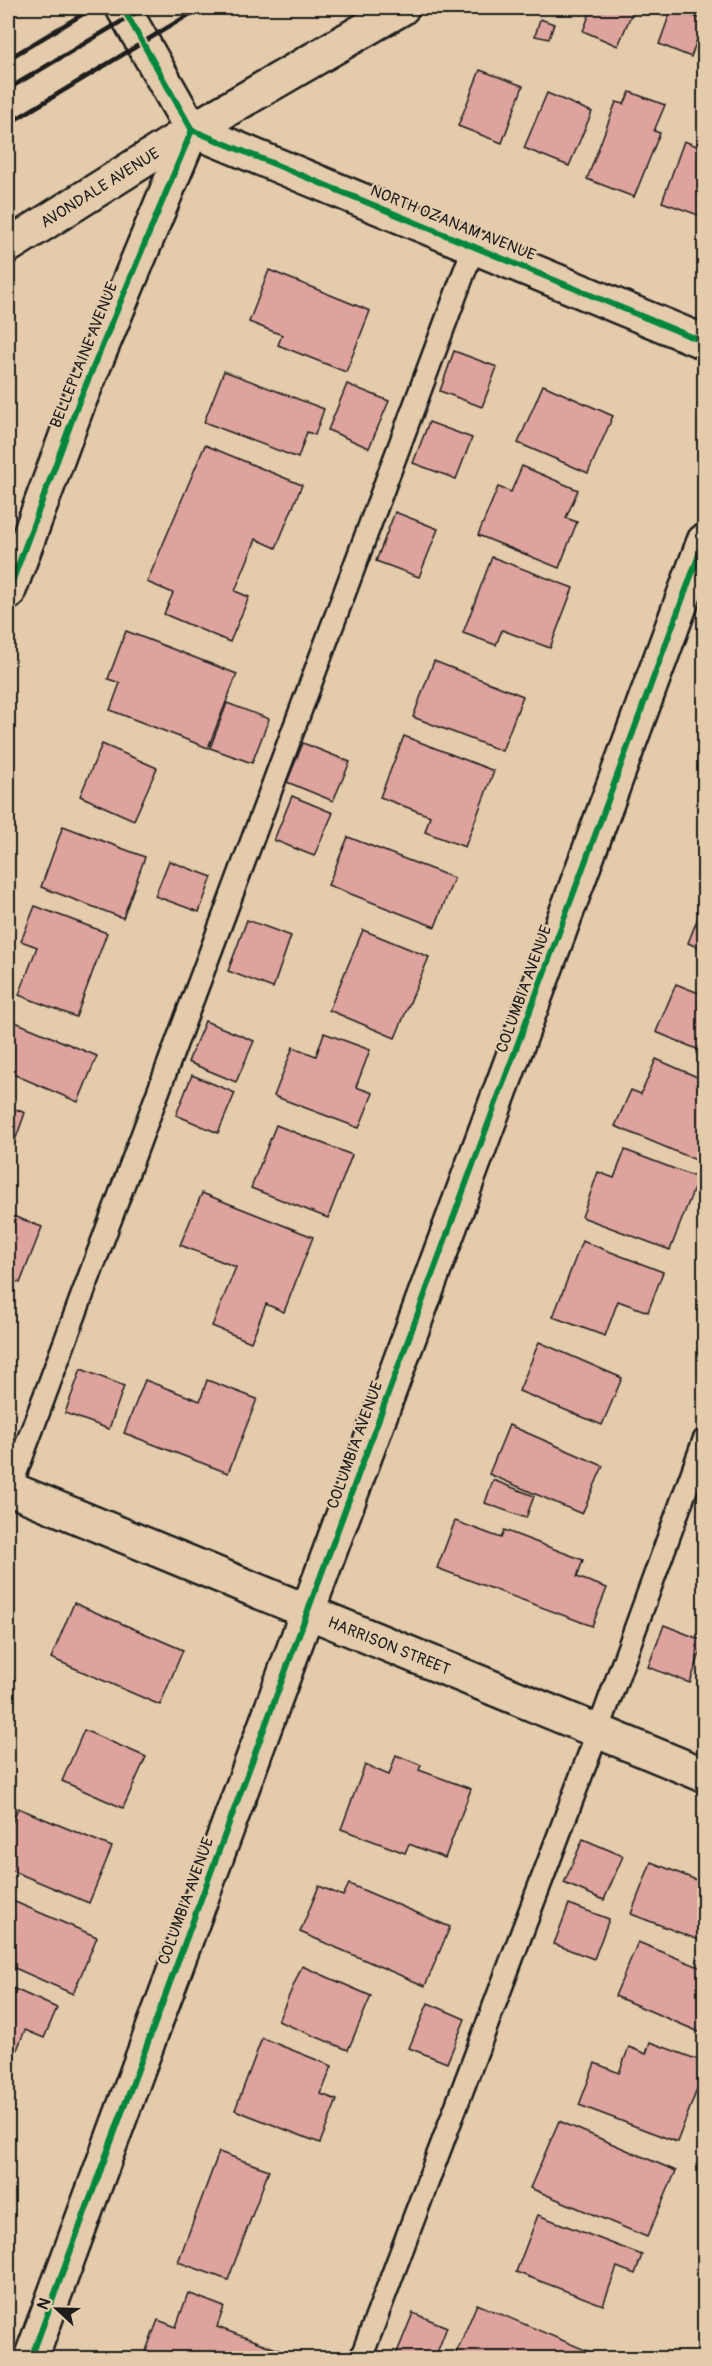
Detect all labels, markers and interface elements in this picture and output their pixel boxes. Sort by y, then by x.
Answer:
street label: AVONDALE AVENUE [37,143,163,233]
street label: NORTH OZANAM AVENUE [367,181,539,265]
street label: BELLEPLAINE AVENUE [46,279,122,431]
street label: COLUMBIA AVENUE [492,923,556,1055]
street label: COLUMBIA AVENUE [323,1379,387,1511]
street label: HARRISON STREET [325,1612,453,1680]
street label: COLUMBIA AVENUE [154,1835,218,1967]
north arrow [27,2279,87,2339]
text: N [33,2295,55,2313]

